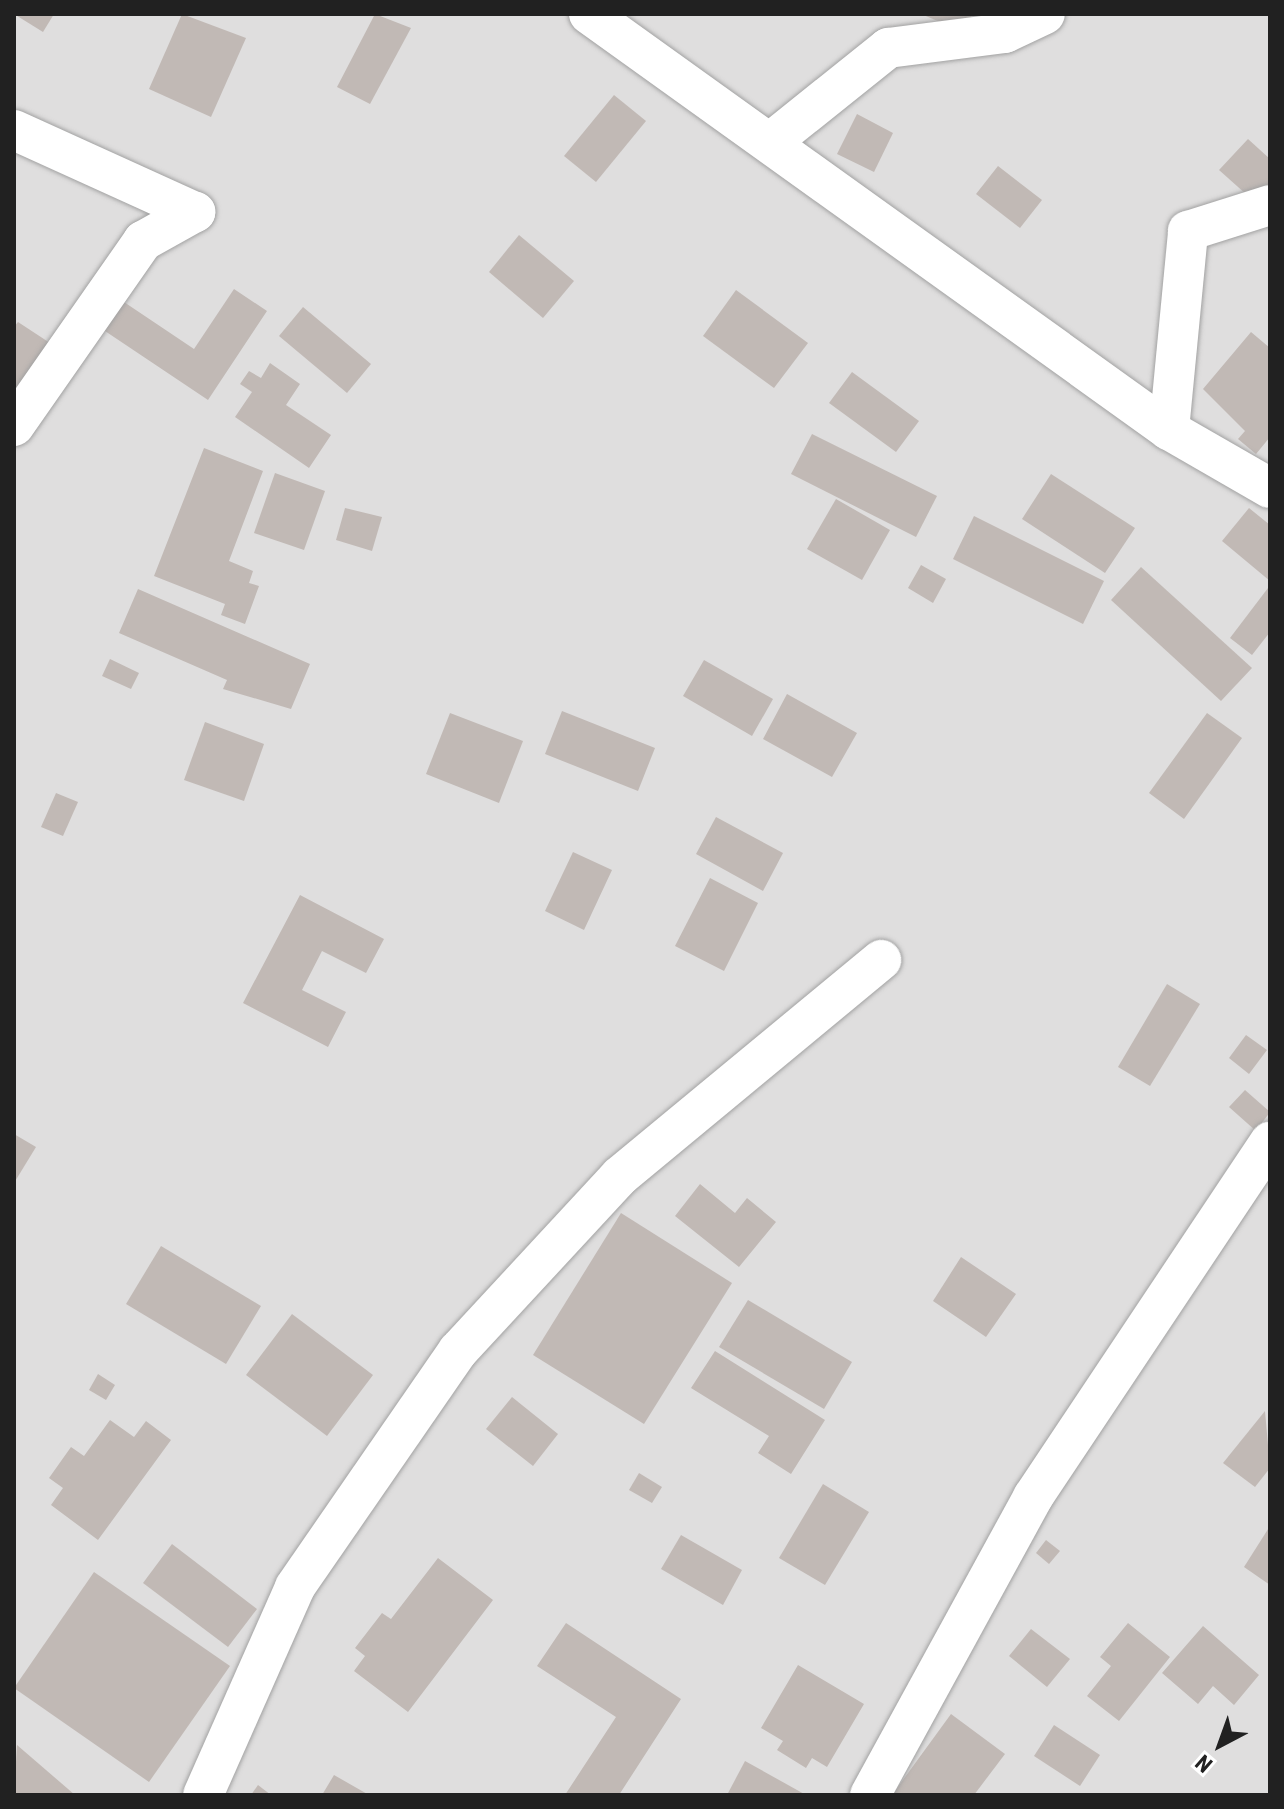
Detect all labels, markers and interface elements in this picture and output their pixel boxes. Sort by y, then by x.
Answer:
north arrow [1180,1705,1260,1785]
text: N [1191,1750,1217,1777]

